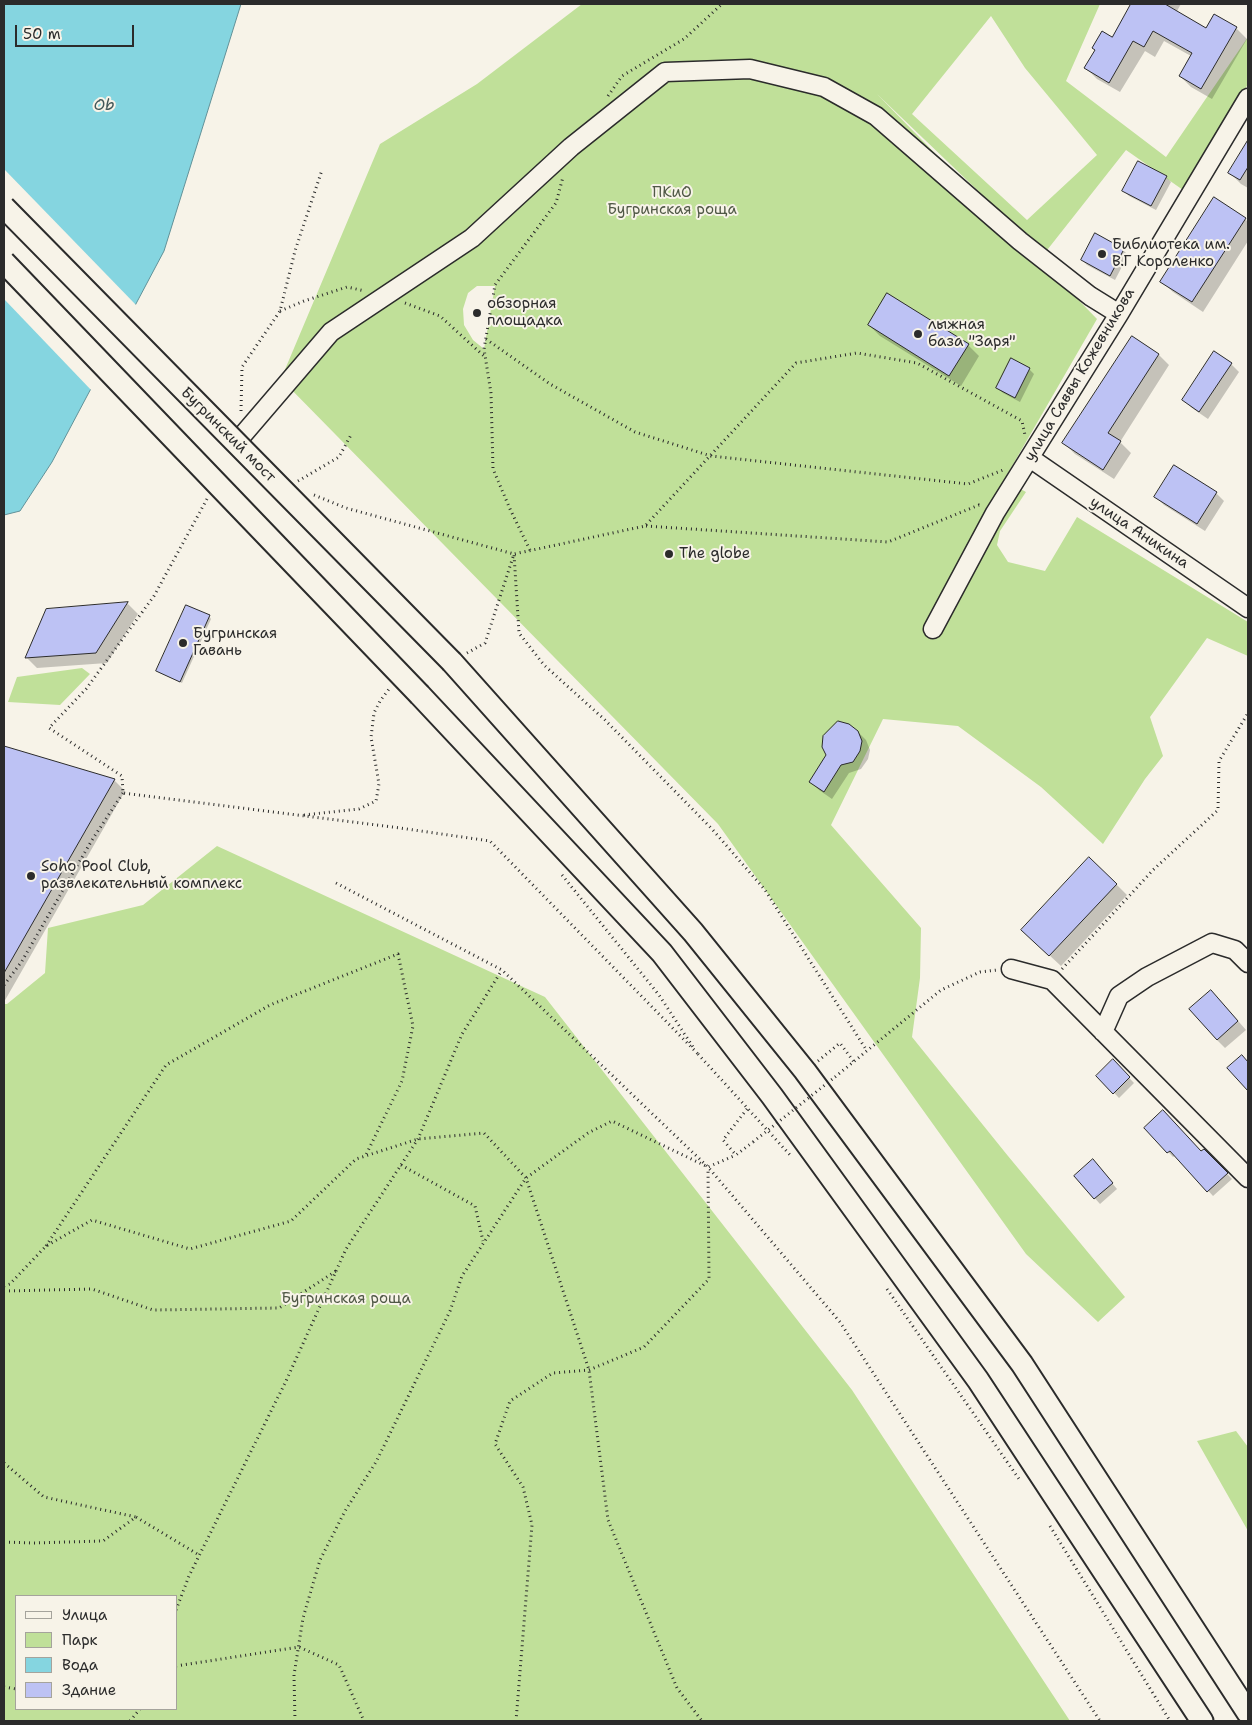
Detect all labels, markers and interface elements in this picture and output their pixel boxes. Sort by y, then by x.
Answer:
scale bar [18,15,136,47]
text: 50 m [23,24,61,44]
water label: Ob [93,96,115,116]
park label: ПКиО Бугринская роща [607,184,737,219]
place label: Библиотека им. В.Г Короленко [1112,236,1230,271]
marker: Библиотека им. В.Г Короленко [1096,248,1108,260]
street label: улица Саввы Кожевникова [1021,285,1139,465]
place label: обзорная площадка [487,295,562,330]
marker: обзорная площадка [471,307,483,319]
place label: лыжная база "Заря" [928,316,1016,351]
marker: лыжная база "Заря" [912,328,924,340]
street label: Бугринский мост [177,384,279,486]
street label: улица Аникина [1086,493,1192,573]
place label: The globe [679,545,750,563]
marker: The globe [663,548,675,560]
place label: Бугринская Гавань [193,625,277,660]
marker: Бугринская Гавань [177,637,189,649]
place label: Soho Pool Club, развлекательный комплекс [41,858,242,893]
marker: Soho Pool Club, развлекательный комплекс [25,870,37,882]
park label: Бугринская роща [281,1290,411,1308]
legend [15,1595,178,1710]
text: Улица [62,1605,107,1625]
text: Парк [62,1630,98,1650]
text: Вода [62,1655,98,1675]
text: Здание [62,1680,116,1700]

